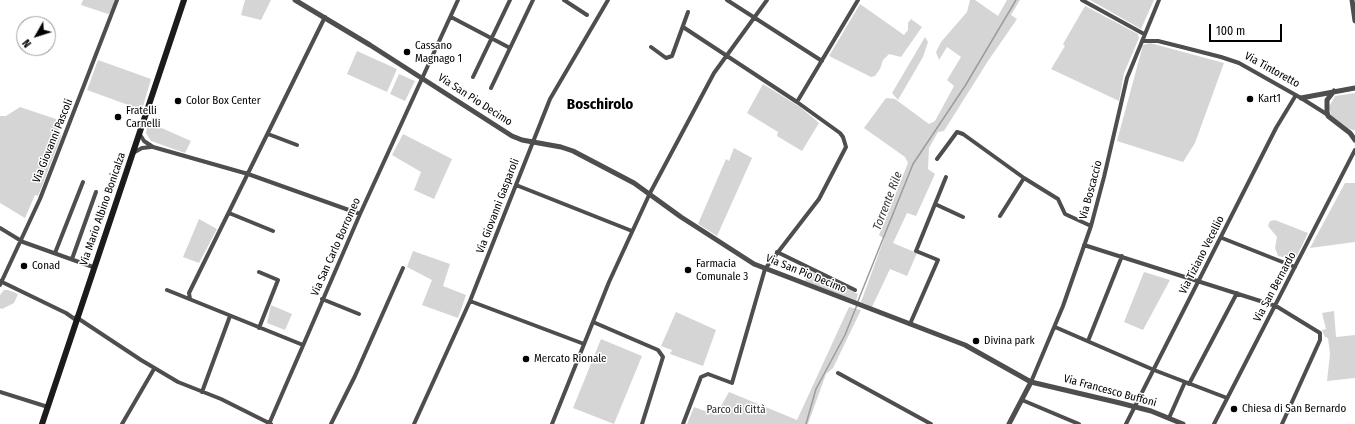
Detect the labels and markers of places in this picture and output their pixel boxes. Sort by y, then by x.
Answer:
place label: Cassano Magnago 1 [415,39,462,65]
marker: Cassano Magnago 1 [402,47,412,57]
place label: Kart1 [1258,92,1281,106]
place label: Color Box Center [186,94,261,108]
marker: Kart1 [1245,94,1255,104]
marker: Color Box Center [173,96,183,106]
place label: Fratelli Carnelli [126,104,161,130]
marker: Fratelli Carnelli [113,112,123,122]
place label: Farmacia Comunale 3 [696,257,748,283]
place label: Conad [32,259,60,273]
marker: Conad [19,261,29,271]
marker: Farmacia Comunale 3 [683,265,693,275]
place label: Divina park [984,334,1035,348]
marker: Divina park [971,336,981,346]
place label: Mercato Rionale [534,352,606,366]
marker: Mercato Rionale [521,354,531,364]
place label: Chiesa di San Bernardo [1242,402,1346,416]
marker: Chiesa di San Bernardo [1229,404,1239,414]

